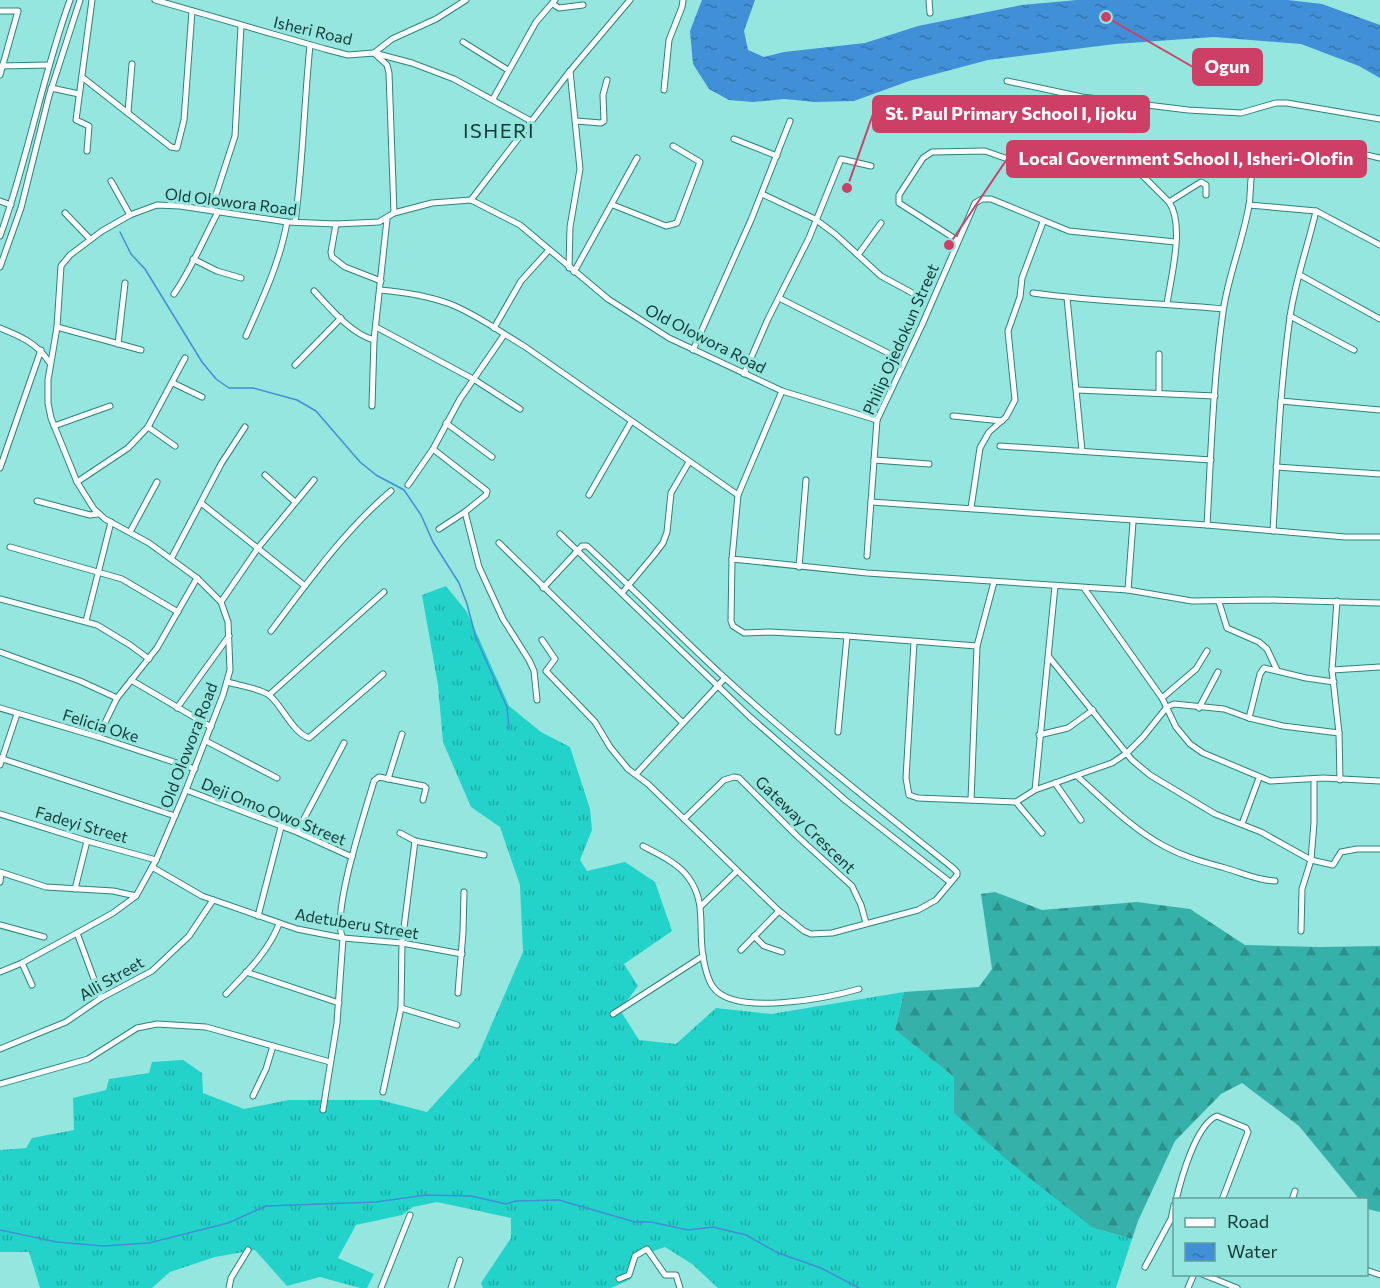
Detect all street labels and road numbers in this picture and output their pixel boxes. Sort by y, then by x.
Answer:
street label: Isheri Road [272,12,354,48]
street label: Old Olowora Road [164,183,298,219]
street label: Philip Ojedokun Street [858,260,942,418]
street label: Old Olowora Road [642,299,770,377]
street label: Old Olowora Road [155,680,221,810]
street label: Felicia Oke [61,704,141,746]
street label: Gateway Crescent [752,771,860,877]
street label: Deji Omo Owo Street [199,773,350,849]
street label: Fadeyi Street [34,802,131,846]
street label: Adetuberu Street [294,904,421,942]
street label: Alli Street [75,952,147,1004]

